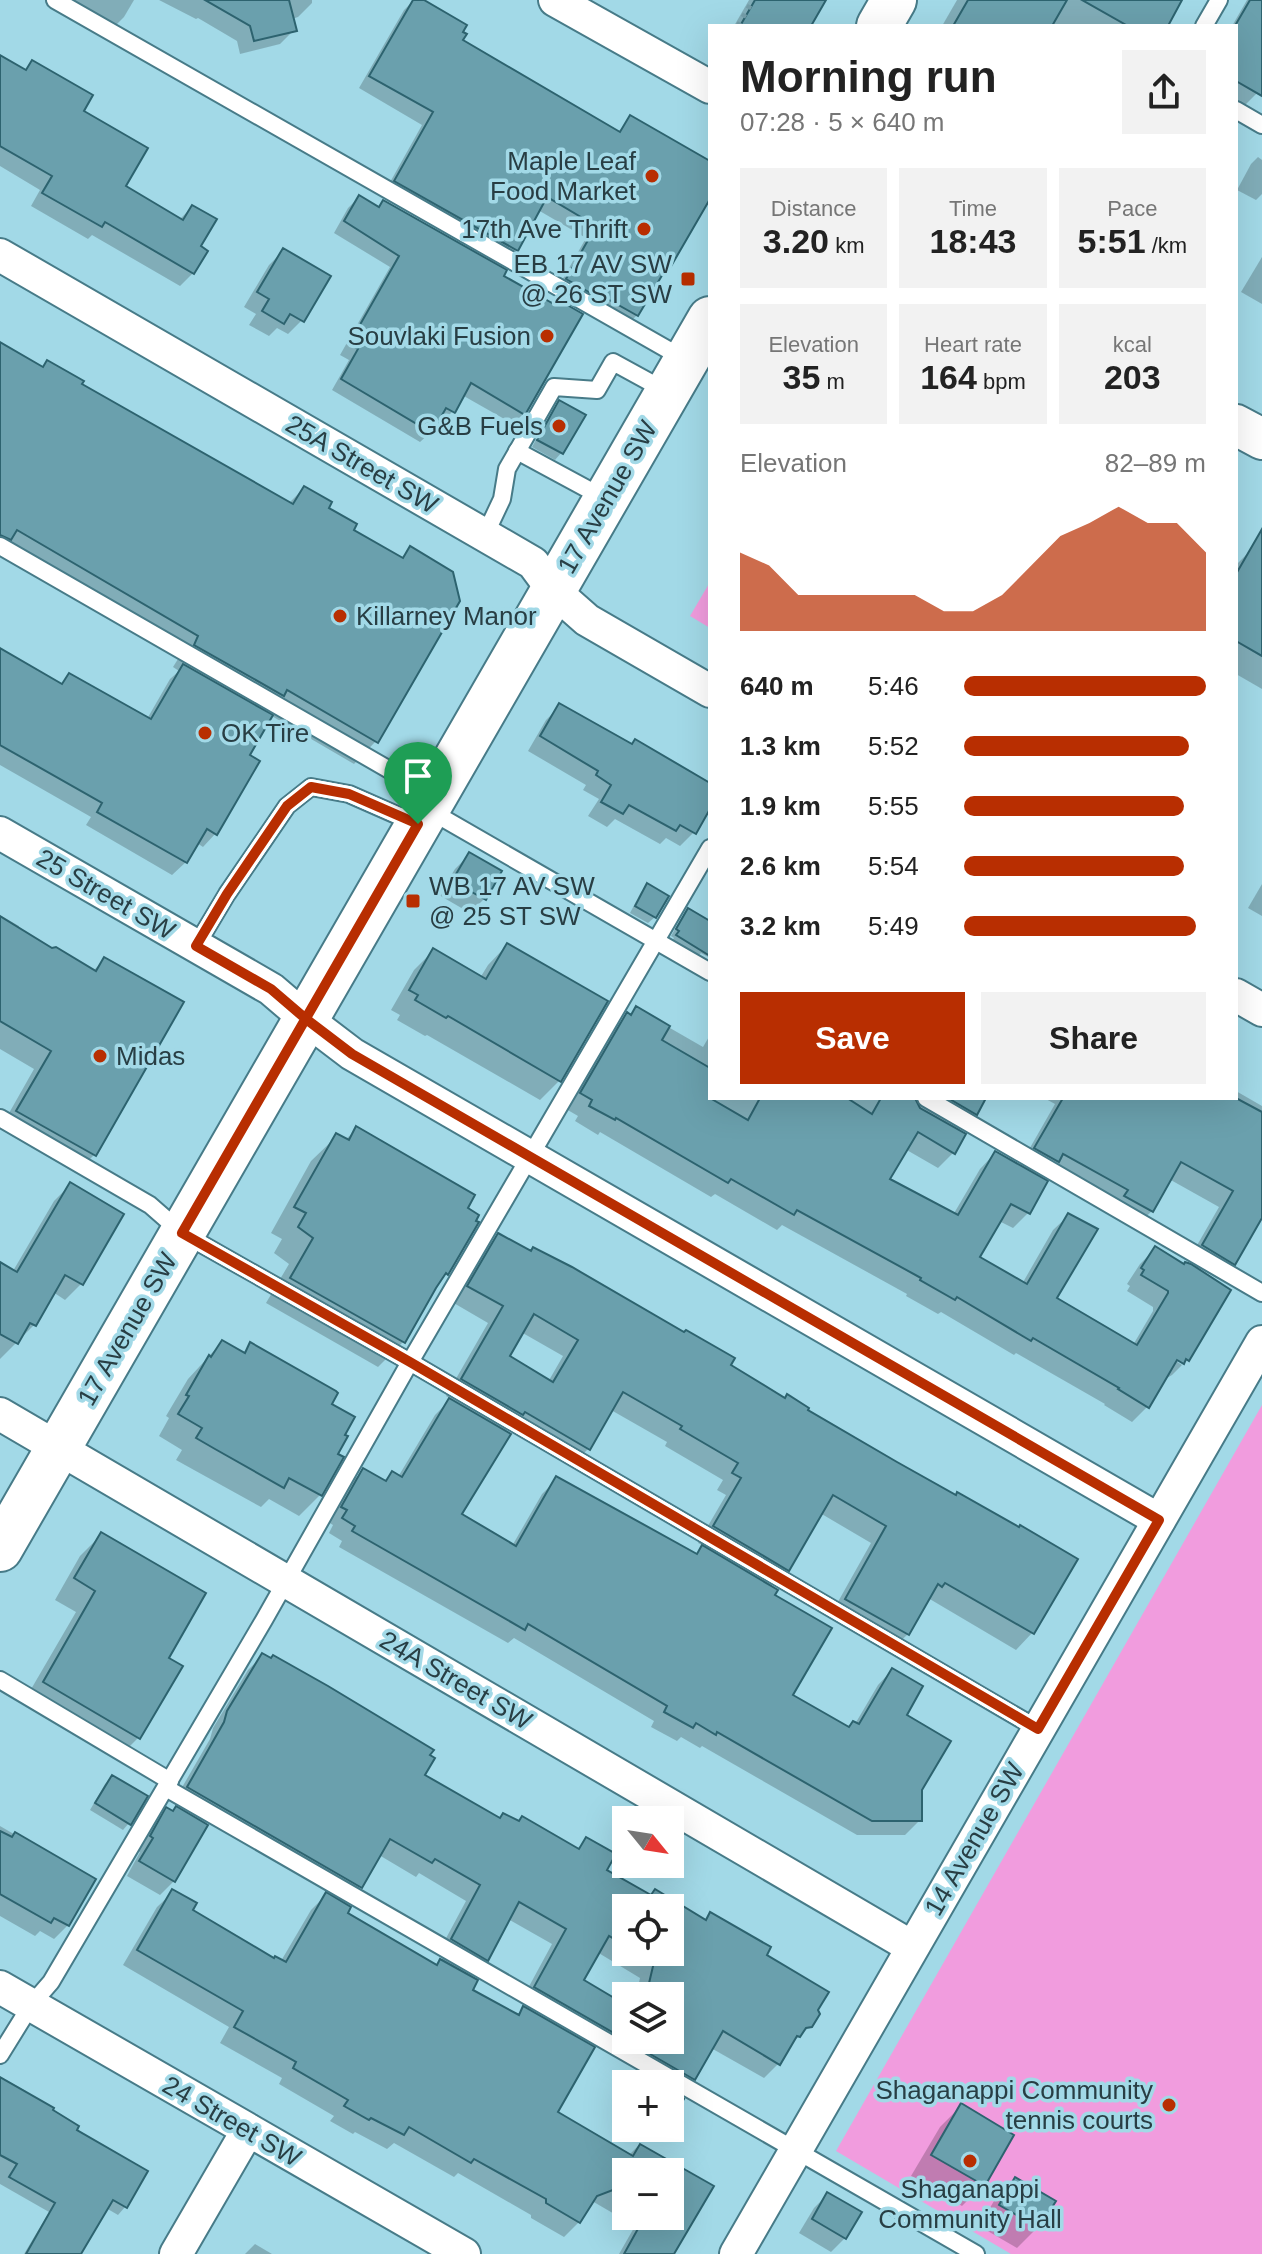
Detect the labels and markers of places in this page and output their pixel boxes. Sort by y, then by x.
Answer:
place label: Maple Leaf Food Market [490,146,637,206]
marker: Maple Leaf Food Market [643,167,661,185]
place label: 17th Ave Thrift [461,214,629,244]
marker: 17th Ave Thrift [635,220,653,238]
place label: EB 17 AV SW @ 26 ST SW [514,249,672,309]
marker: EB 17 AV SW @ 26 ST SW [679,270,697,288]
place label: Souvlaki Fusion [347,321,531,351]
marker: Souvlaki Fusion [538,327,556,345]
place label: G&B Fuels [417,411,543,441]
marker: G&B Fuels [550,417,568,435]
place label: Killarney Manor [356,601,537,631]
marker: Killarney Manor [331,607,349,625]
place label: OK Tire [221,718,309,748]
marker: OK Tire [196,724,214,742]
pin [384,742,452,824]
place label: WB 17 AV SW @ 25 ST SW [429,871,595,931]
marker: WB 17 AV SW @ 25 ST SW [404,892,422,910]
place label: Midas [116,1041,185,1071]
marker: Midas [91,1047,109,1065]
place label: Shaganappi Community tennis courts [876,2075,1153,2135]
marker: Shaganappi Community tennis courts [1160,2096,1178,2114]
marker: Shaganappi Community Hall [961,2152,979,2170]
place label: Shaganappi Community Hall [878,2174,1062,2234]

